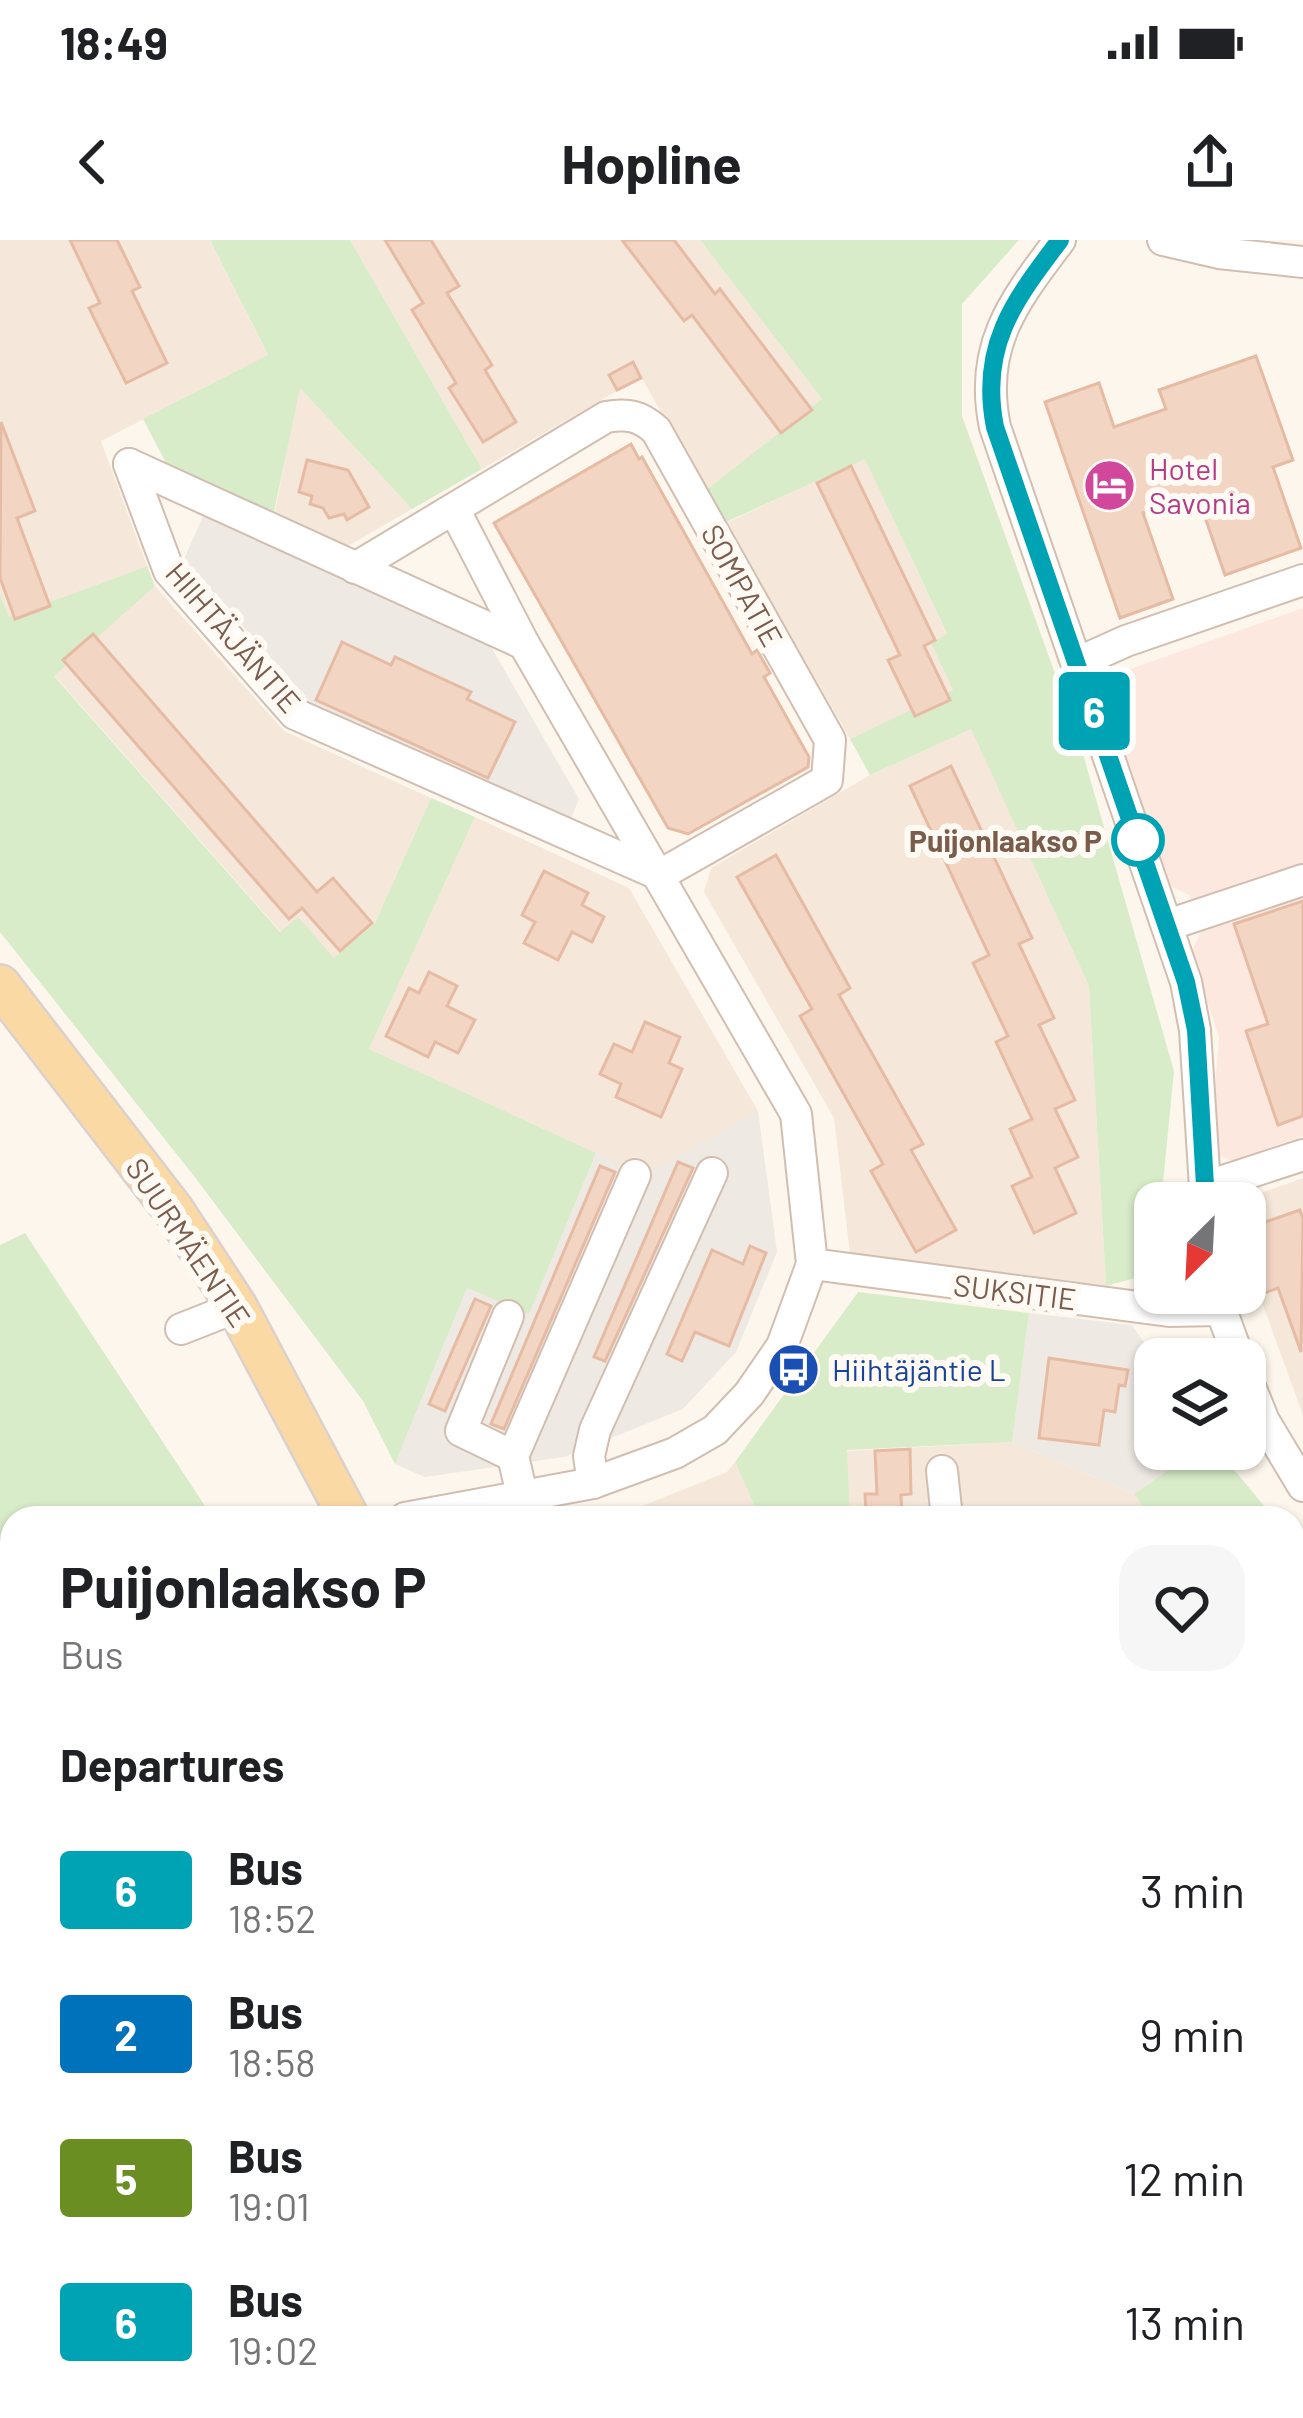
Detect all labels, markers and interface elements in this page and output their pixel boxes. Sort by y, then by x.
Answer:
text: 18:49 [60,15,168,69]
icon: back [60,129,126,195]
icon: share [1177,129,1243,195]
text: Hopline [561,130,742,195]
place label: Hotel Savonia [1149,450,1251,520]
hotel icon: Hotel Savonia [1082,457,1138,513]
street label: SOMPATIE [695,518,791,652]
street label: HIIHTÄJÄNTIE [159,555,309,719]
line badge: 6 [1055,672,1133,750]
text: 6 [1083,686,1105,736]
marker: Puijonlaakso P [1113,815,1163,865]
place label: Puijonlaakso P [909,822,1102,858]
street label: SUURMÄENTIE [119,1151,259,1333]
north arrow [1134,1182,1266,1314]
map controls [1134,1182,1266,1470]
street label: SUKSITIE [952,1266,1078,1316]
button: layers [1134,1338,1266,1470]
bus stop icon: Hiihtäjäntie L [765,1341,821,1397]
place label: Hiihtäjäntie L [832,1351,1006,1387]
button: heart [1119,1545,1245,1671]
text: Puijonlaakso P [60,1551,427,1619]
text: Bus [60,1630,124,1677]
text: Departures [60,1737,284,1791]
text: Bus [228,1840,303,1894]
text: 3 min [1140,1863,1245,1917]
text: 6 [115,1865,137,1915]
text: 18:52 [228,1894,316,1941]
text: Bus [228,1984,303,2038]
text: 9 min [1140,2007,1245,2061]
text: 2 [114,2009,138,2059]
text: 18:58 [228,2038,316,2085]
text: Bus [228,2128,303,2182]
text: 12 min [1123,2151,1245,2205]
text: 5 [115,2153,137,2203]
text: 19:01 [228,2182,310,2229]
text: Bus [228,2272,303,2326]
text: 13 min [1124,2295,1245,2349]
text: 6 [115,2297,137,2347]
text: 19:02 [228,2326,318,2373]

